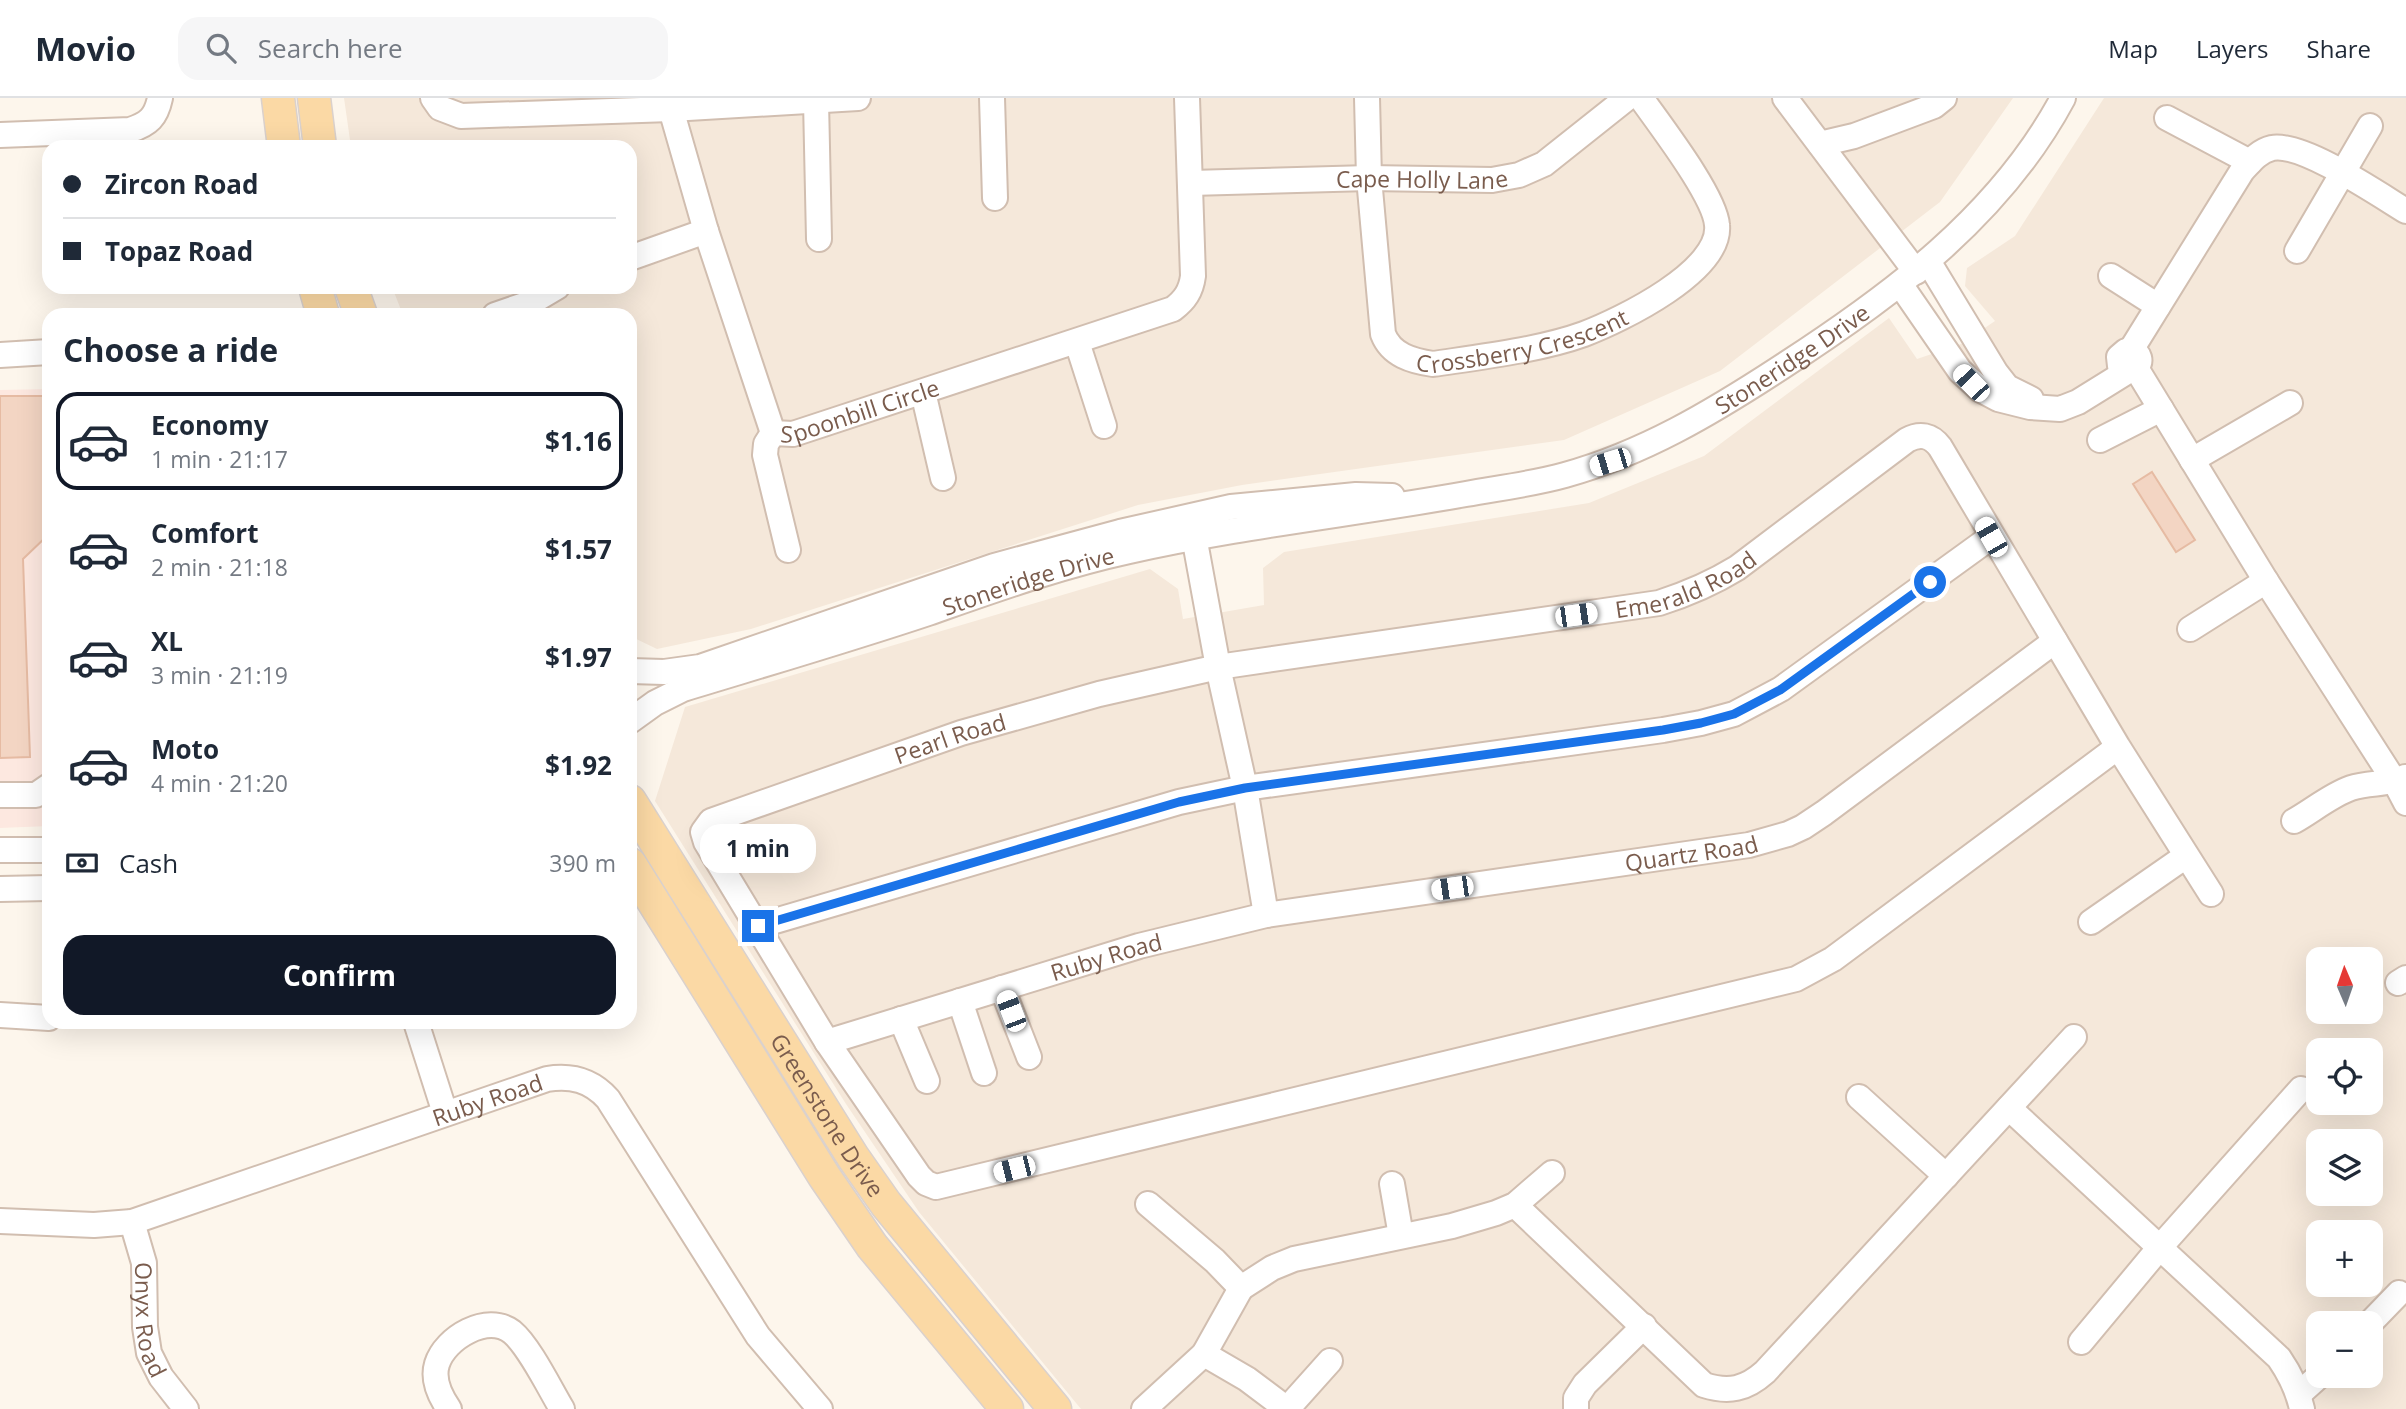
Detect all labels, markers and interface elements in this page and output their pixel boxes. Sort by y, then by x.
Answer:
search box [178,17,668,80]
text: Movio [35,26,136,71]
icon: search [202,29,240,67]
text: Search here [258,30,403,66]
text: Map [2108,32,2158,65]
text: Layers [2196,32,2269,65]
text: Share [2307,32,2371,65]
street label: Cape Holly Lane [1335,161,1511,196]
text: Zircon Road [105,166,259,202]
text: Topaz Road [105,233,253,269]
street label: Stoneridge Drive [1709,296,1876,421]
street label: Crossberry Crescent [1413,301,1633,380]
text: Choose a ride [63,328,278,371]
car [1949,361,1994,405]
street label: Spoonbill Circle [780,371,943,450]
text: Economy [151,407,269,443]
icon: car [67,410,130,473]
text: $1.16 [545,423,612,459]
text: 1 min · 21:17 [151,443,288,475]
car [1587,446,1634,478]
car [1972,514,2011,560]
text: Comfort [151,515,258,551]
icon: car [67,518,130,581]
text: $1.57 [545,531,612,567]
street label: Stoneridge Drive [938,539,1117,623]
street label: Emerald Road [1613,543,1763,625]
text: 2 min · 21:18 [151,551,288,583]
route start [1914,566,1946,598]
car [1554,602,1599,628]
text: XL [151,623,183,659]
icon: car [67,626,130,689]
text: $1.97 [545,639,612,675]
text: 3 min · 21:19 [151,659,288,691]
street label: Pearl Road [890,705,1009,771]
text: Moto [151,731,219,767]
icon: car [67,734,130,797]
text: $1.92 [545,747,612,783]
text: 4 min · 21:20 [151,767,288,799]
callout: 1 min [700,824,816,874]
street label: Quartz Road [1623,827,1762,879]
text: 1 min [726,832,790,864]
icon: cash [63,844,101,882]
text: Cash [119,845,178,881]
text: 390 m [549,847,616,879]
car [1430,875,1475,901]
route end [742,910,774,942]
street label: Ruby Road [1047,925,1165,988]
button: Confirm [63,935,616,1015]
north arrow [2306,947,2384,1024]
map controls [2306,947,2383,1388]
car [994,988,1029,1034]
street label: Greenstone Drive [763,1027,892,1203]
button: locate [2306,1038,2383,1115]
street label: Ruby Road [428,1066,547,1133]
button: layers [2306,1129,2383,1206]
car [992,1154,1037,1184]
button: + [2306,1220,2383,1297]
street label: Onyx Road [128,1262,175,1383]
button: − [2306,1311,2383,1388]

